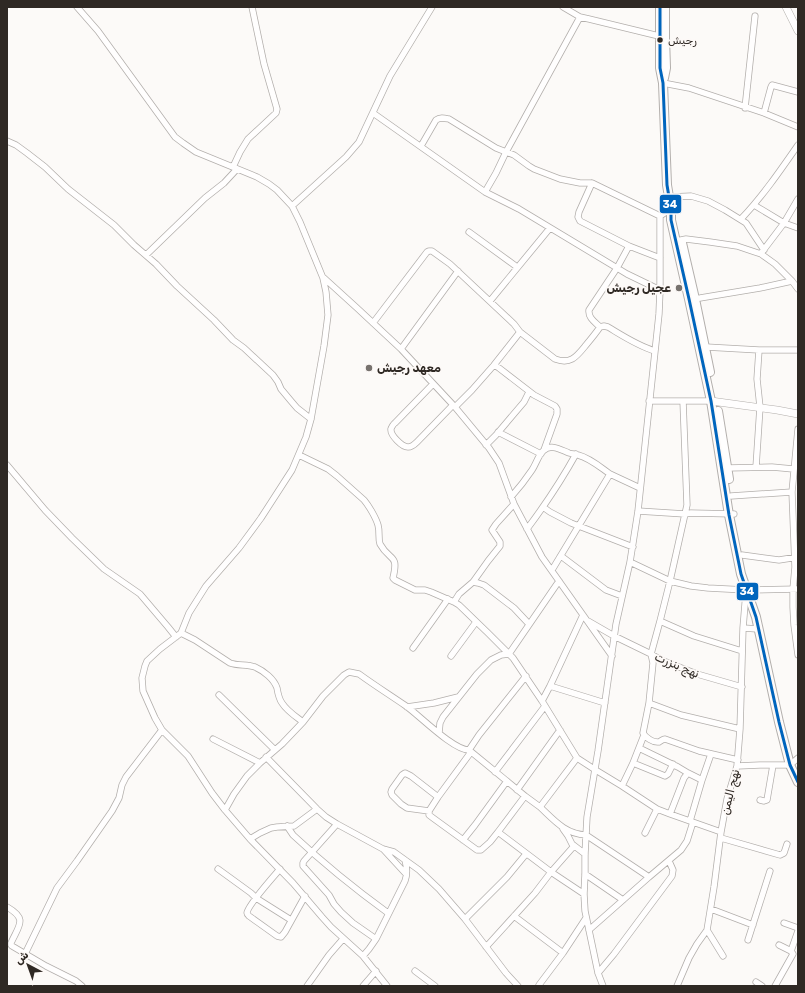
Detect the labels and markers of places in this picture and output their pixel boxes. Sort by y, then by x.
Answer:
place label: رجيش [668,34,697,47]
marker: رجيش [655,35,665,45]
place label: عجيل رجيش [607,281,671,295]
marker: عجيل رجيش [674,283,684,293]
place label: معهد رجيش [377,361,441,375]
marker: معهد رجيش [364,363,374,373]

